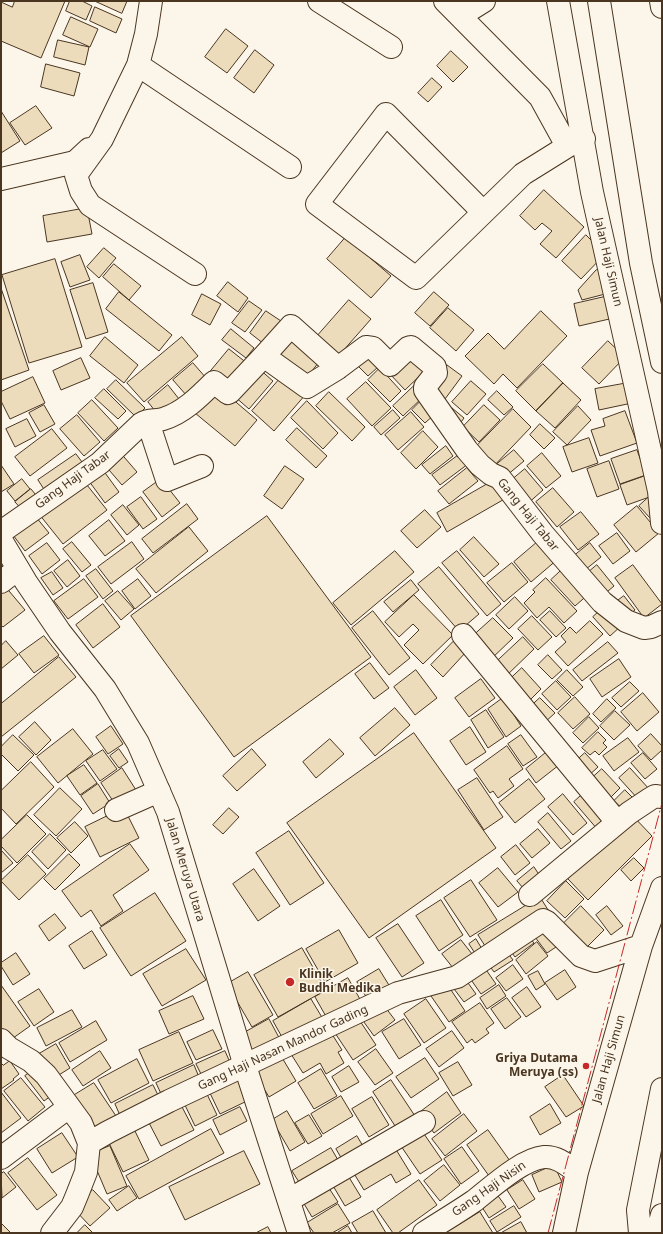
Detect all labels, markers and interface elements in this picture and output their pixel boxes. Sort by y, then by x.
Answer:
street label: Jalan Haji Simun [591,216,625,308]
street label: Gang Haji Tabar [32,448,114,512]
street label: Gang Haji Tabar [494,476,562,554]
street label: Jalan Meruya Utara [162,816,208,924]
place label: Klinik Budhi Medika [299,968,381,996]
marker: Klinik Budhi Medika [284,976,296,988]
street label: Gang Haji Nasan Mandor Gading [196,1002,370,1094]
street label: Jalan Haji Simun [590,1013,628,1105]
place label: Griya Dutama Meruya (ss) [495,1052,578,1080]
marker: Griya Dutama Meruya (ss) [581,1061,591,1071]
street label: Gang Haji Nisin [449,1158,529,1220]

